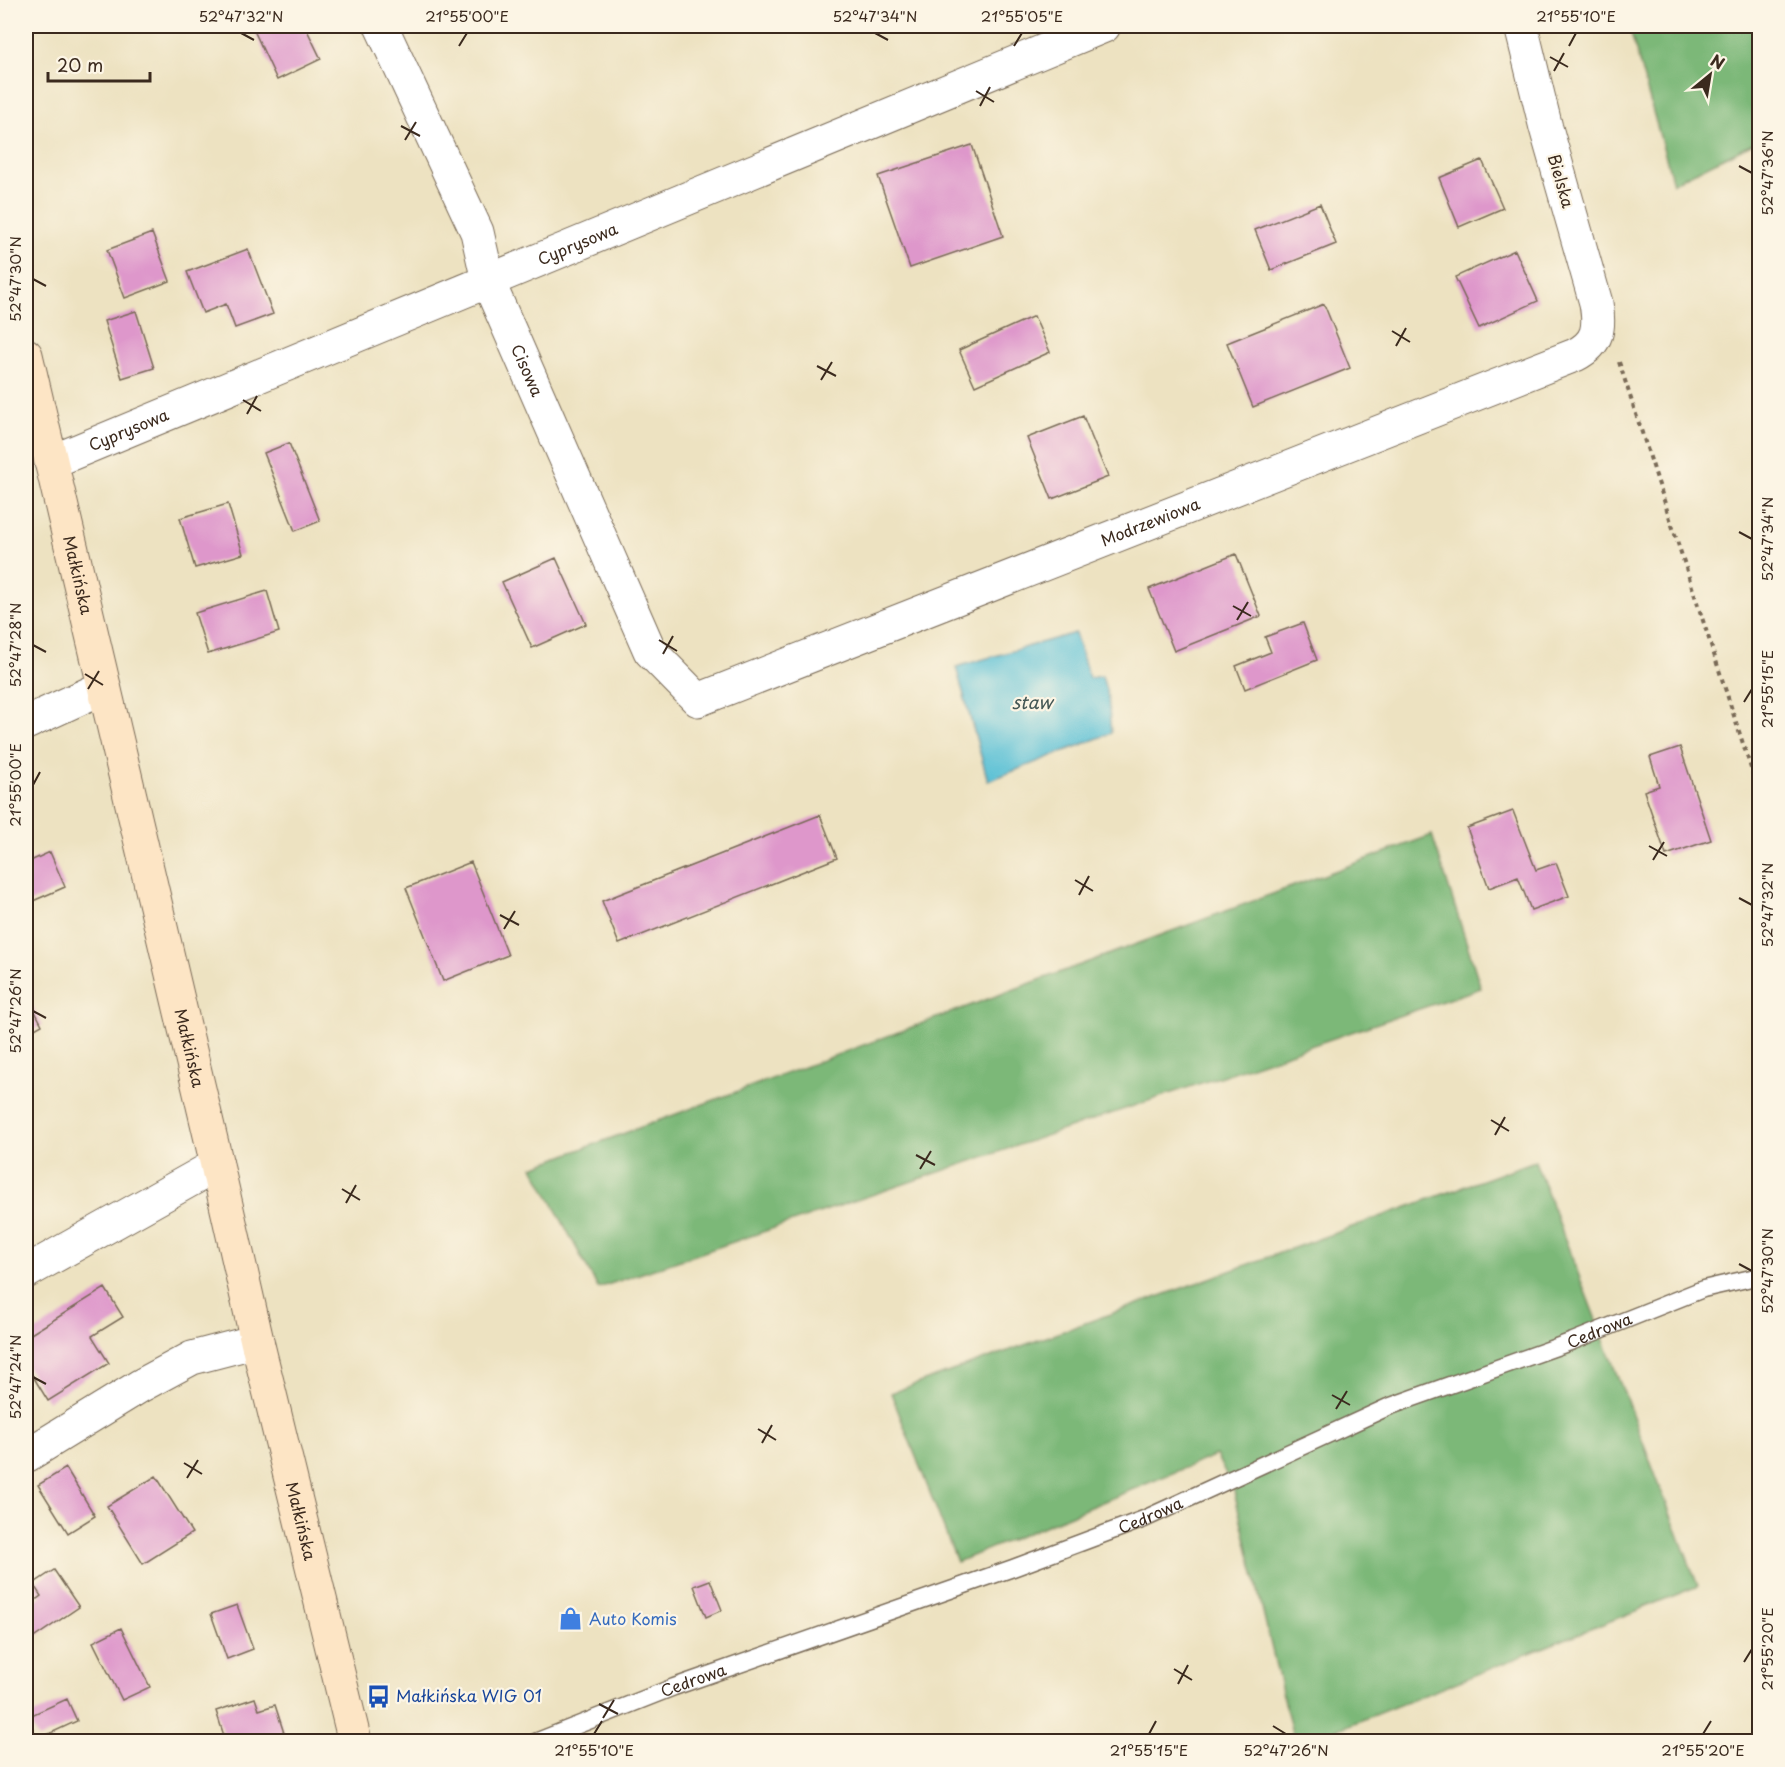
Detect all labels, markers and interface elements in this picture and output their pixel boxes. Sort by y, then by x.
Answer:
text: 52°47'32"N [198,4,284,27]
text: 21°55'00"E [425,4,509,27]
text: 52°47'34"N [833,4,917,27]
text: 21°55'05"E [981,4,1063,27]
text: 21°55'10"E [1536,4,1616,27]
scale bar [48,45,150,83]
north arrow [1680,45,1740,105]
text: N [1707,48,1729,75]
text: 20 m [57,51,103,78]
text: 52°47'36"N [1755,130,1778,216]
street label: Bielska [1543,151,1581,211]
street label: Cyprysowa [534,216,621,270]
text: 52°47'30"N [3,236,26,322]
street label: Cisowa [506,340,550,400]
street label: Cyprysowa [85,402,172,456]
street label: Modrzewiowa [1097,491,1203,552]
text: 52°47'34"N [1755,497,1778,581]
street label: Małkińska [58,533,100,617]
text: 52°47'28"N [3,602,26,688]
text: 21°55'15"E [1755,650,1778,728]
water label: staw [1012,688,1055,715]
text: 21°55'00"E [3,743,26,827]
text: 52°47'32"N [1755,862,1778,948]
text: 52°47'26"N [3,968,26,1054]
street label: Małkińska [169,1006,211,1090]
text: 52°47'30"N [1755,1228,1778,1314]
street label: Cedrowa [1563,1306,1635,1353]
text: 52°47'24"N [3,1334,26,1420]
street label: Małkińska [281,1479,323,1563]
street label: Cedrowa [1114,1490,1186,1539]
shop icon: Auto Komis [558,1606,584,1632]
place label: Auto Komis [589,1606,677,1630]
text: 21°55'20"E [1755,1607,1778,1691]
street label: Cedrowa [657,1657,729,1702]
bus stop icon: Małkińska WIG 01 [365,1683,391,1709]
place label: Małkińska WIG 01 [396,1683,542,1707]
text: 21°55'10"E [554,1738,634,1761]
text: 21°55'15"E [1110,1738,1188,1761]
text: 52°47'26"N [1243,1738,1329,1761]
text: 21°55'20"E [1661,1738,1745,1761]

